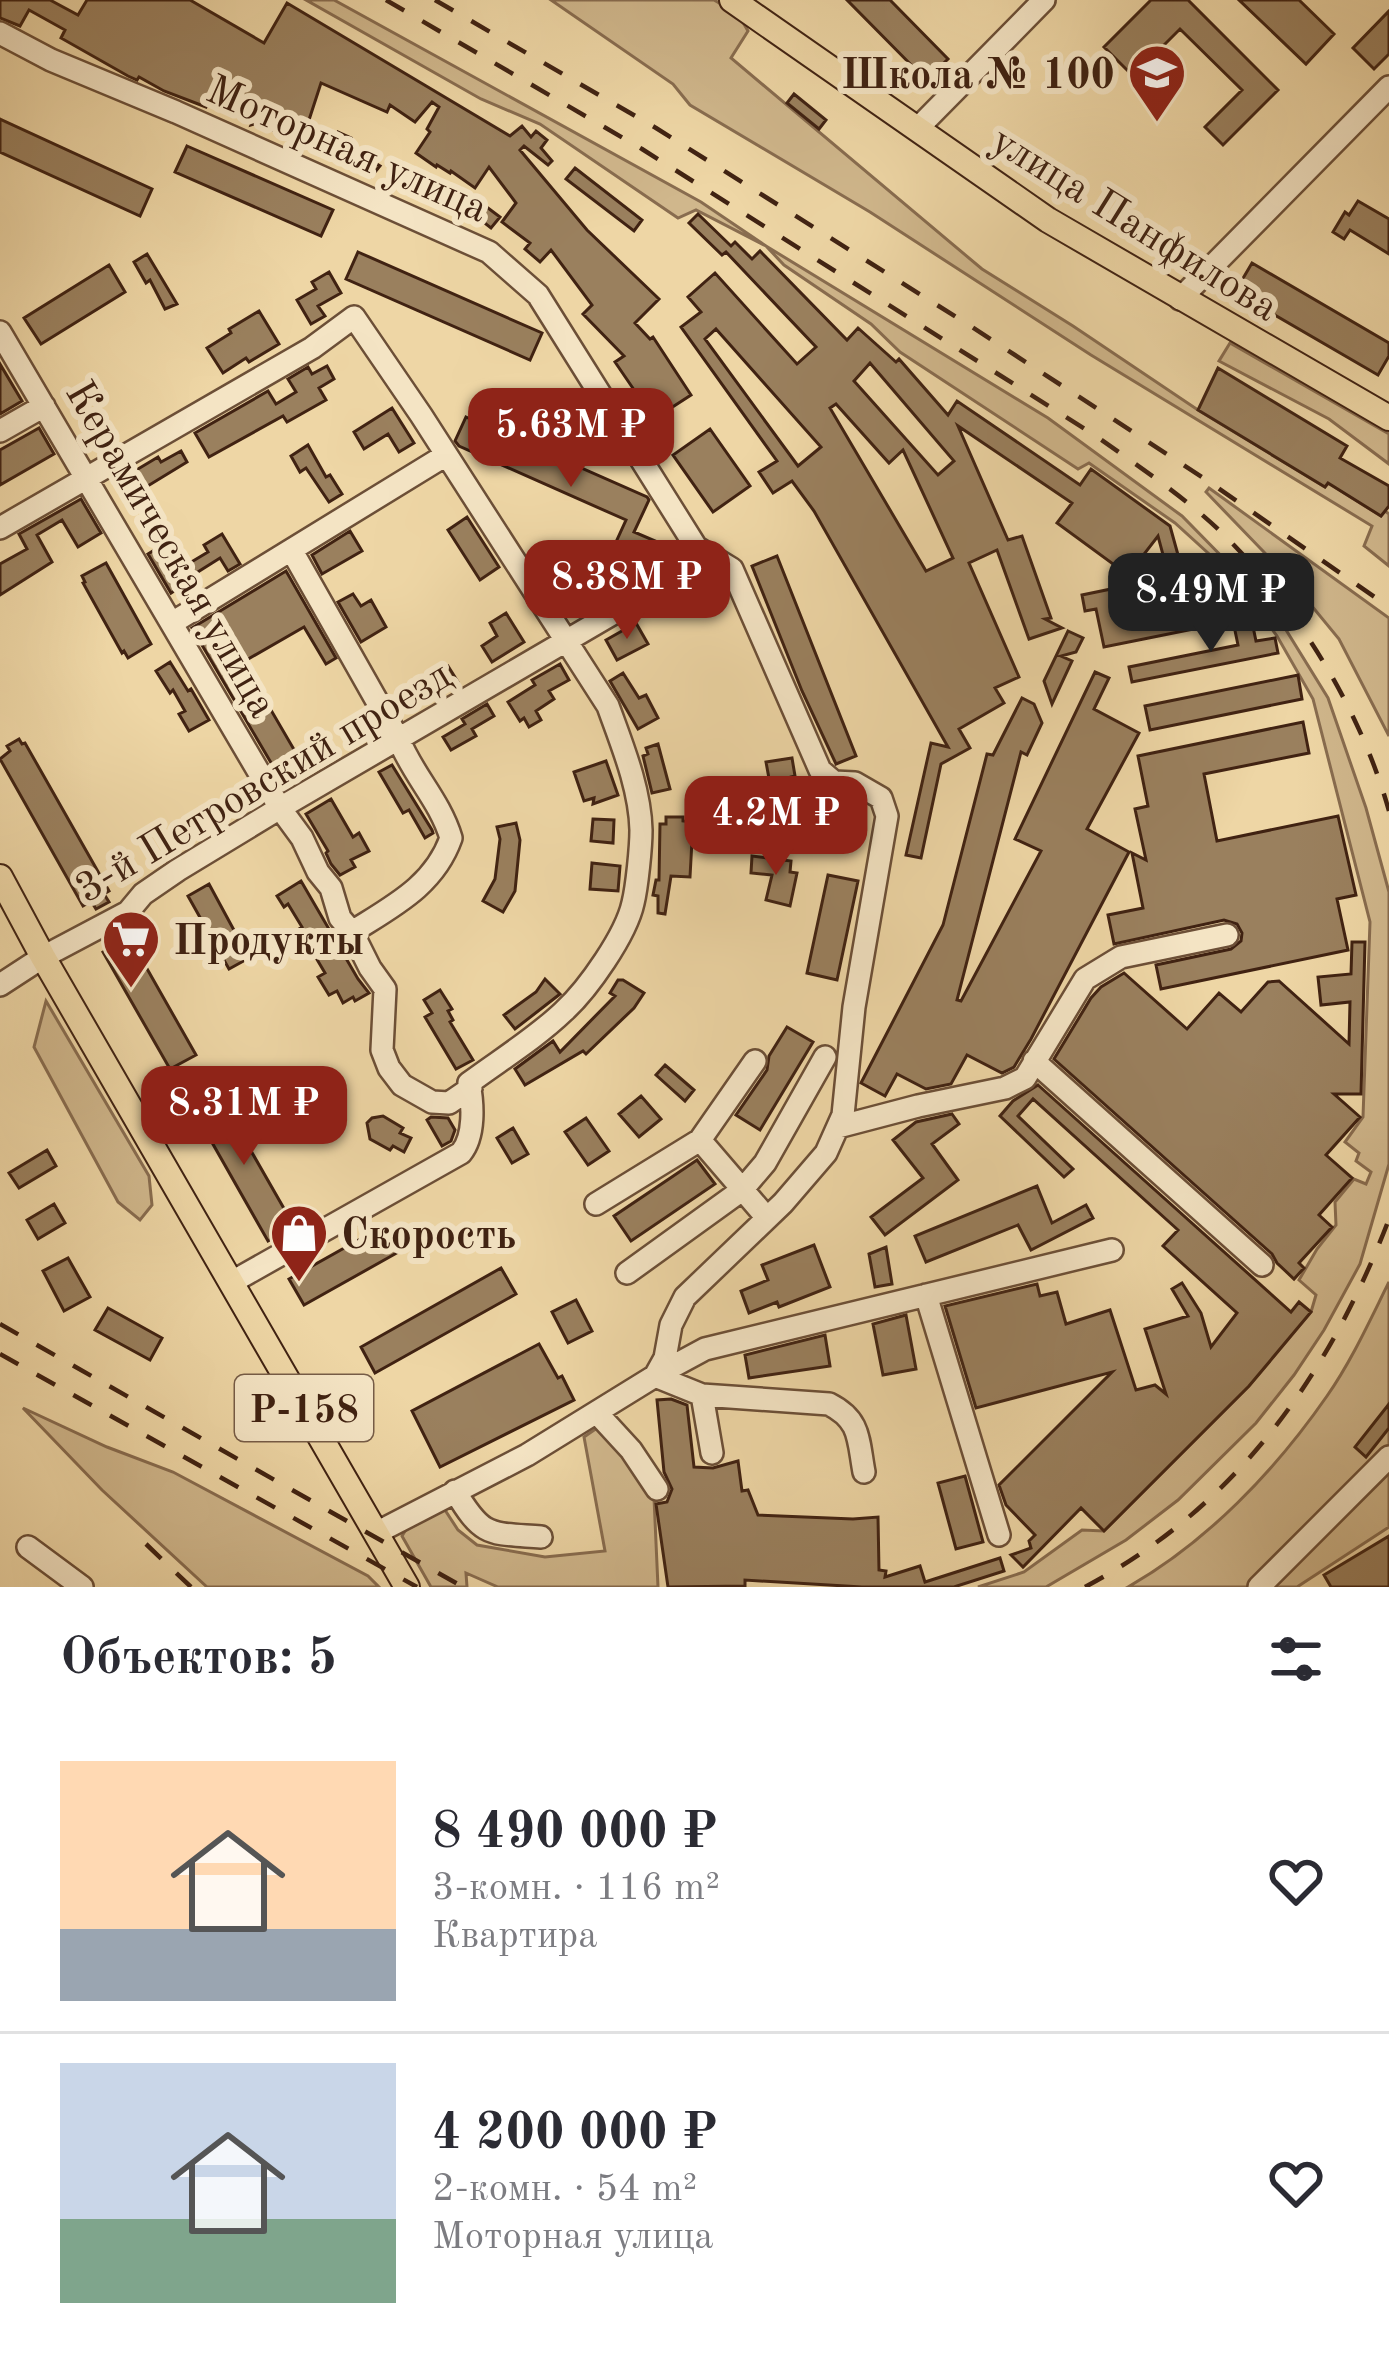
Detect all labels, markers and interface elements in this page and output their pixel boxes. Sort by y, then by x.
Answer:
school or university icon: Школа № 100 [1126,42,1188,124]
place label: Школа № 100 [841,56,1115,98]
street label: Моторная улица [199,70,493,232]
street label: улица Панфилова [983,120,1285,331]
street label: Керамическая улица [56,375,283,725]
pin: 5.63M ₽ [460,388,682,490]
text: 5.63M ₽ [495,407,647,446]
pin: 8.38M ₽ [516,540,738,642]
pin: 8.49M ₽ [1100,553,1322,655]
text: 8.38M ₽ [551,559,703,598]
text: 8.49M ₽ [1135,572,1287,611]
street label: 3-й Петровский проезд [69,655,459,912]
pin: 4.2M ₽ [678,776,874,878]
text: 4.2M ₽ [711,795,841,834]
supermarket icon: Продукты [100,908,162,990]
place label: Продукты [173,922,364,964]
pin: 8.31M ₽ [133,1066,355,1168]
text: 8.31M ₽ [168,1085,320,1124]
shop icon: Скорость [268,1202,330,1284]
place label: Скорость [341,1215,516,1258]
road number: Р-158 [235,1375,373,1441]
icon: filters [1263,1626,1329,1692]
text: Объектов: 5 [60,1634,337,1685]
text: 8 490 000 ₽ [432,1808,718,1859]
icon: home [156,1809,300,1953]
icon: heart [1263,1848,1329,1914]
text: 3-комн. · 116 m² [432,1869,720,1908]
text: Квартира [432,1917,597,1956]
text: 4 200 000 ₽ [432,2109,718,2160]
icon: home [156,2111,300,2255]
icon: heart [1263,2150,1329,2216]
text: 2-комн. · 54 m² [432,2170,697,2209]
text: Моторная улица [432,2218,714,2257]

